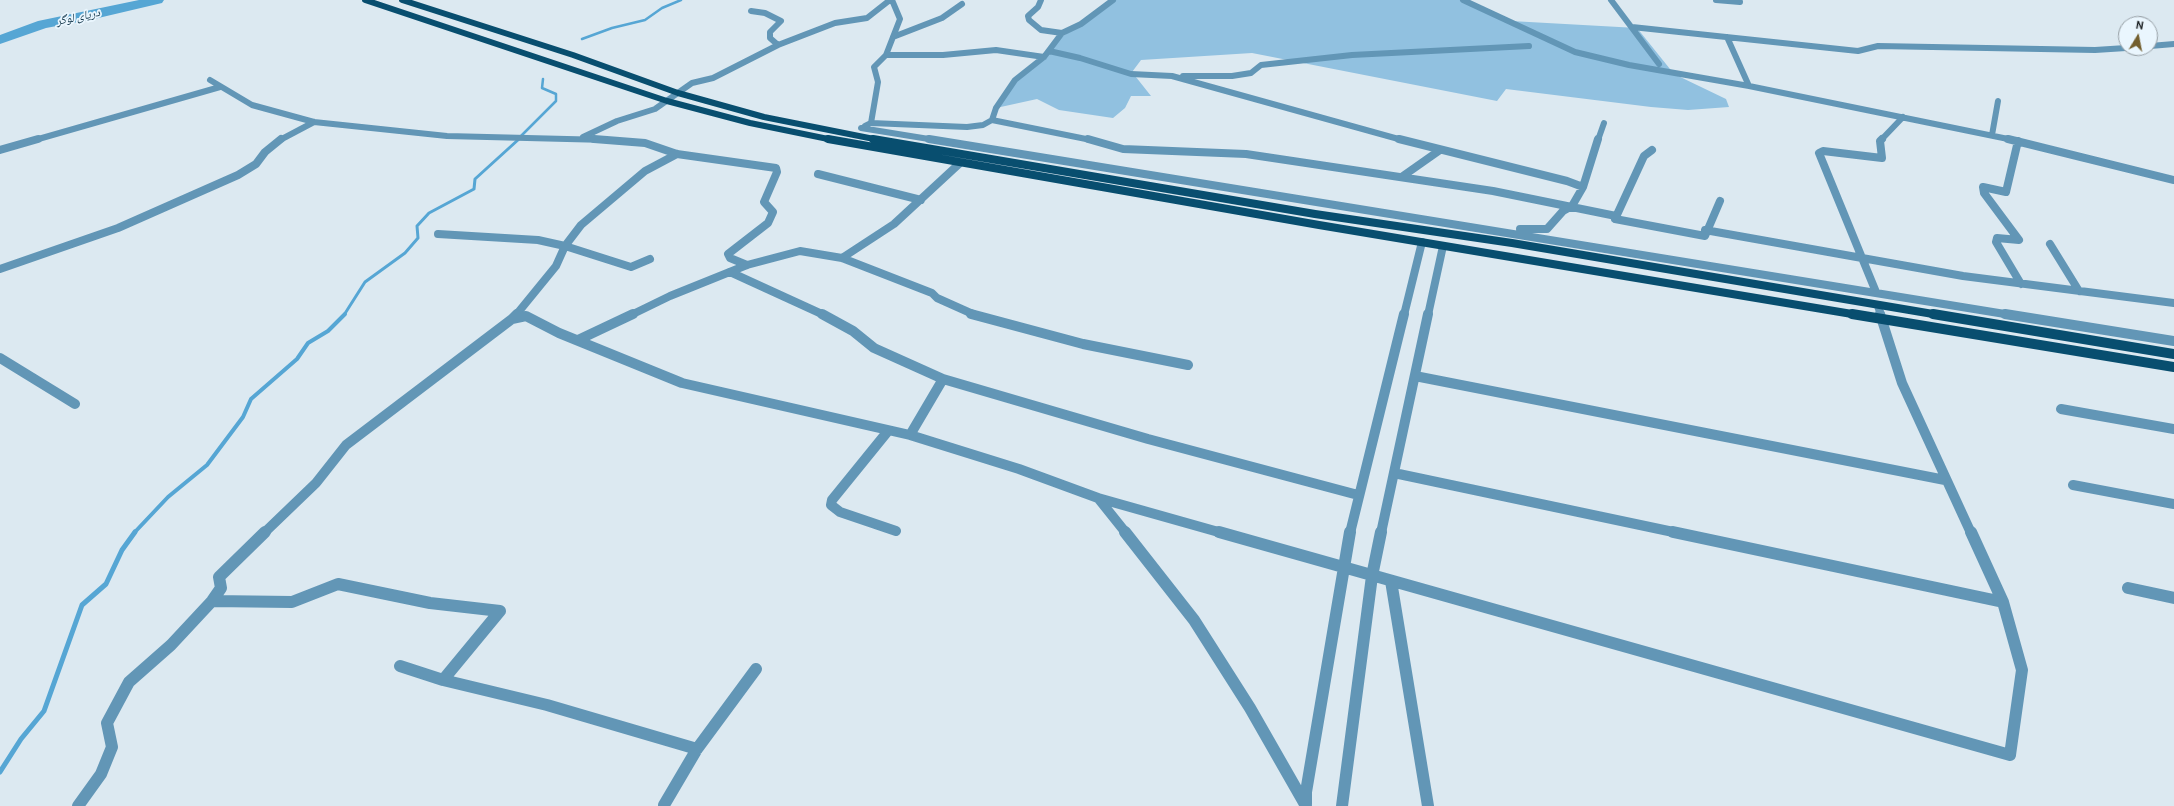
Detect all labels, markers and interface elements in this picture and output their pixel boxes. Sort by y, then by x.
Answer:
water label: دریای لوگر [55,5,101,29]
north arrow [2118,16,2158,56]
text: N [2135,18,2145,33]

